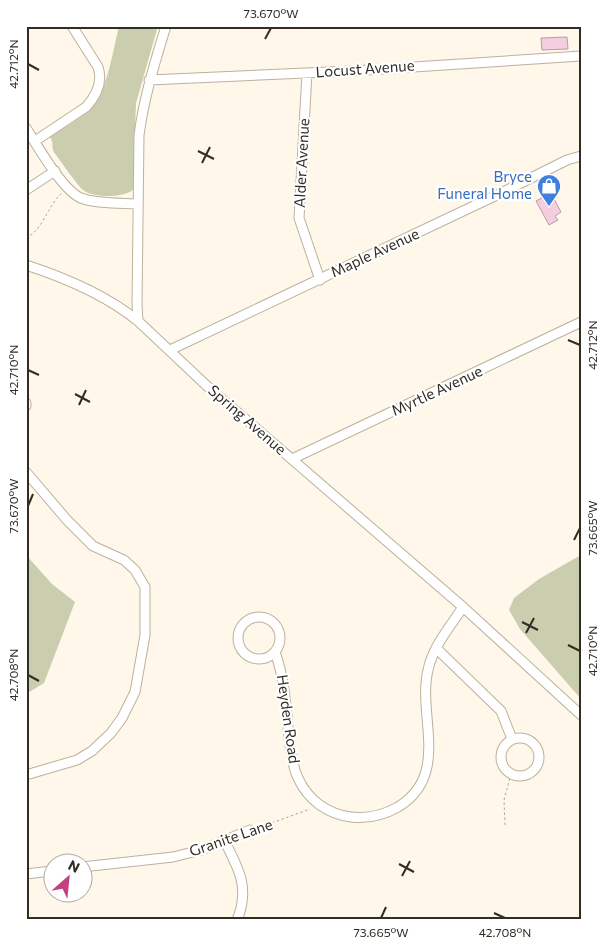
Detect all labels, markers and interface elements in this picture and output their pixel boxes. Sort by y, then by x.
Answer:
text: 73.670°W [244,6,298,20]
text: 42.712°N [6,39,20,89]
street label: Locust Avenue [315,56,415,80]
street label: Alder Avenue [290,118,312,208]
place label: Bryce Funeral Home [437,167,532,202]
shop icon: Bryce Funeral Home [536,173,562,207]
street label: Maple Avenue [327,224,422,280]
text: 42.712°N [585,320,599,370]
text: 42.710°N [6,345,20,395]
street label: Myrtle Avenue [388,361,485,419]
street label: Spring Avenue [205,381,290,458]
text: 73.670°W [6,479,20,533]
text: 73.665°W [585,501,599,555]
text: 42.710°N [585,626,599,676]
text: 42.708°N [6,649,20,701]
street label: Heyden Road [274,673,304,764]
street label: Granite Lane [187,814,275,860]
north arrow [42,854,92,904]
text: N [66,856,83,876]
text: 73.665°W [354,925,408,939]
text: 42.708°N [479,925,531,939]

